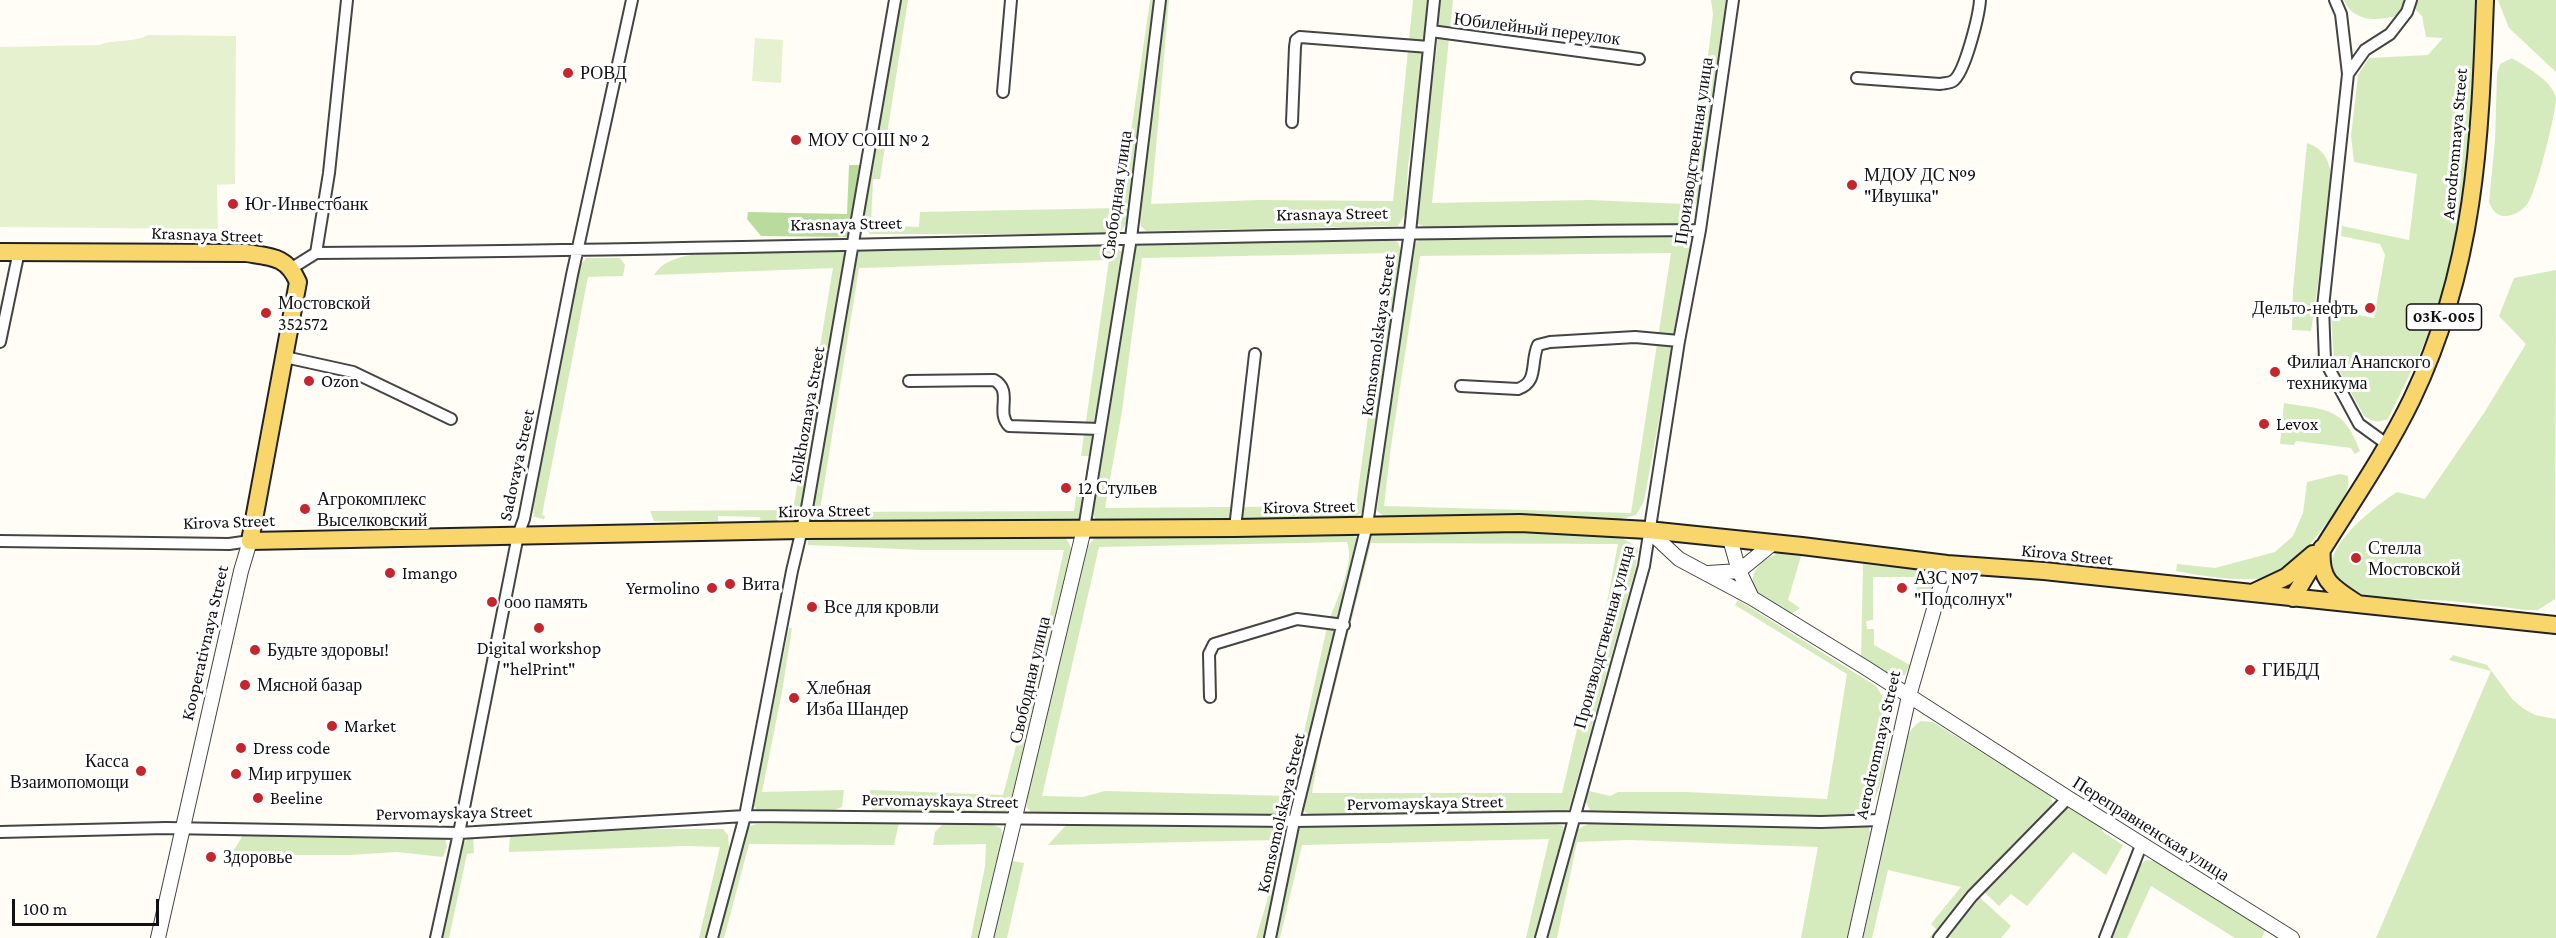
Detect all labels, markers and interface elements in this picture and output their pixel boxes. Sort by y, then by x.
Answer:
street label: Юбилейный переулок [1452,8,1622,50]
street label: Производственная улица [1670,56,1718,246]
place label: РОВД [580,62,627,84]
marker: РОВД [561,66,575,80]
street label: Aerodromnaya Street [2438,67,2472,221]
place label: МОУ СОШ № 2 [808,129,929,151]
street label: Свободная улица [1097,129,1137,261]
marker: МОУ СОШ № 2 [789,133,803,147]
place label: МДОУ ДС №9 "Ивушка" [1864,164,1976,207]
marker: МДОУ ДС №9 "Ивушка" [1845,178,1859,192]
place label: Юг-Инвестбанк [245,193,368,215]
marker: Юг-Инвестбанк [226,197,240,211]
street label: Krasnaya Street [1276,202,1388,226]
street label: Krasnaya Street [790,212,902,236]
street label: Krasnaya Street [151,222,263,248]
street label: Komsomolskaya Street [1356,253,1400,417]
place label: Мостовской 352572 [278,292,370,334]
place label: Дельто-нефть [2252,297,2358,319]
marker: Дельто-нефть [2363,301,2377,315]
road number: 03К-005 [2406,304,2482,330]
marker: Мостовской 352572 [259,306,273,320]
street label: Kolkhoznaya Street [784,345,830,485]
place label: Филиал Анапского техникума [2287,351,2431,394]
marker: Филиал Анапского техникума [2268,365,2282,379]
place label: Ozon [321,370,359,392]
marker: Ozon [302,374,316,388]
street label: Sadovaya Street [495,407,539,523]
place label: Levox [2276,413,2318,435]
marker: Levox [2257,417,2271,431]
place label: 12 Стульев [1078,477,1157,499]
marker: 12 Стульев [1059,481,1073,495]
place label: Агрокомплекс Выселковский [317,488,428,530]
street label: Kirova Street [1263,495,1355,519]
street label: Kirova Street [778,499,870,523]
marker: Агрокомплекс Выселковский [298,502,312,516]
street label: Kirova Street [183,510,275,534]
place label: Стелла Мостовской [2368,537,2460,580]
street label: Kirova Street [2020,539,2114,571]
street label: Производственная улица [1569,543,1639,731]
marker: Стелла Мостовской [2349,551,2363,565]
place label: Imango [402,562,457,584]
street label: Kooperativnaya Street [177,563,233,723]
marker: Imango [383,566,397,580]
place label: АЗС №7 "Подсолнух" [1914,567,2013,610]
place label: Вита [742,573,780,595]
place label: Yermolino [626,577,700,599]
marker: Вита [723,577,737,591]
marker: Yermolino [705,581,719,595]
marker: АЗС №7 "Подсолнух" [1895,581,1909,595]
place label: ооо память [504,591,588,613]
marker: ооо память [485,595,499,609]
place label: Все для кровли [824,596,939,618]
marker: Все для кровли [805,600,819,614]
street label: Свободная улица [1005,614,1055,746]
marker: Digital workshop "helPrint" [532,621,546,635]
place label: Digital workshop "helPrint" [477,637,601,680]
place label: Будьте здоровы! [267,639,389,661]
marker: Будьте здоровы! [248,643,262,657]
place label: ГИБДД [2262,659,2320,681]
marker: ГИБДД [2243,663,2257,677]
street label: Aerodromnaya Street [1850,669,1906,821]
place label: Мясной базар [257,674,362,696]
place label: Хлебная Изба Шандер [806,677,909,720]
marker: Мясной базар [238,678,252,692]
marker: Хлебная Изба Шандер [787,691,801,705]
place label: Market [344,715,396,737]
marker: Market [325,719,339,733]
street label: Komsomolskaya Street [1252,731,1310,895]
place label: Dress code [253,737,330,759]
marker: Dress code [234,741,248,755]
place label: Касса Взаимопомощи [10,750,129,792]
place label: Мир игрушек [248,763,351,785]
marker: Касса Взаимопомощи [134,764,148,778]
marker: Мир игрушек [229,767,243,781]
street label: Переправненская улица [2069,772,2233,886]
place label: Beeline [270,787,323,809]
street label: Pervomayskaya Street [861,789,1019,813]
marker: Beeline [251,791,265,805]
street label: Pervomayskaya Street [1346,791,1504,815]
street label: Pervomayskaya Street [375,801,533,825]
place label: Здоровье [223,846,292,868]
marker: Здоровье [204,850,218,864]
scale bar [15,887,162,925]
text: 100 m [23,899,67,919]

